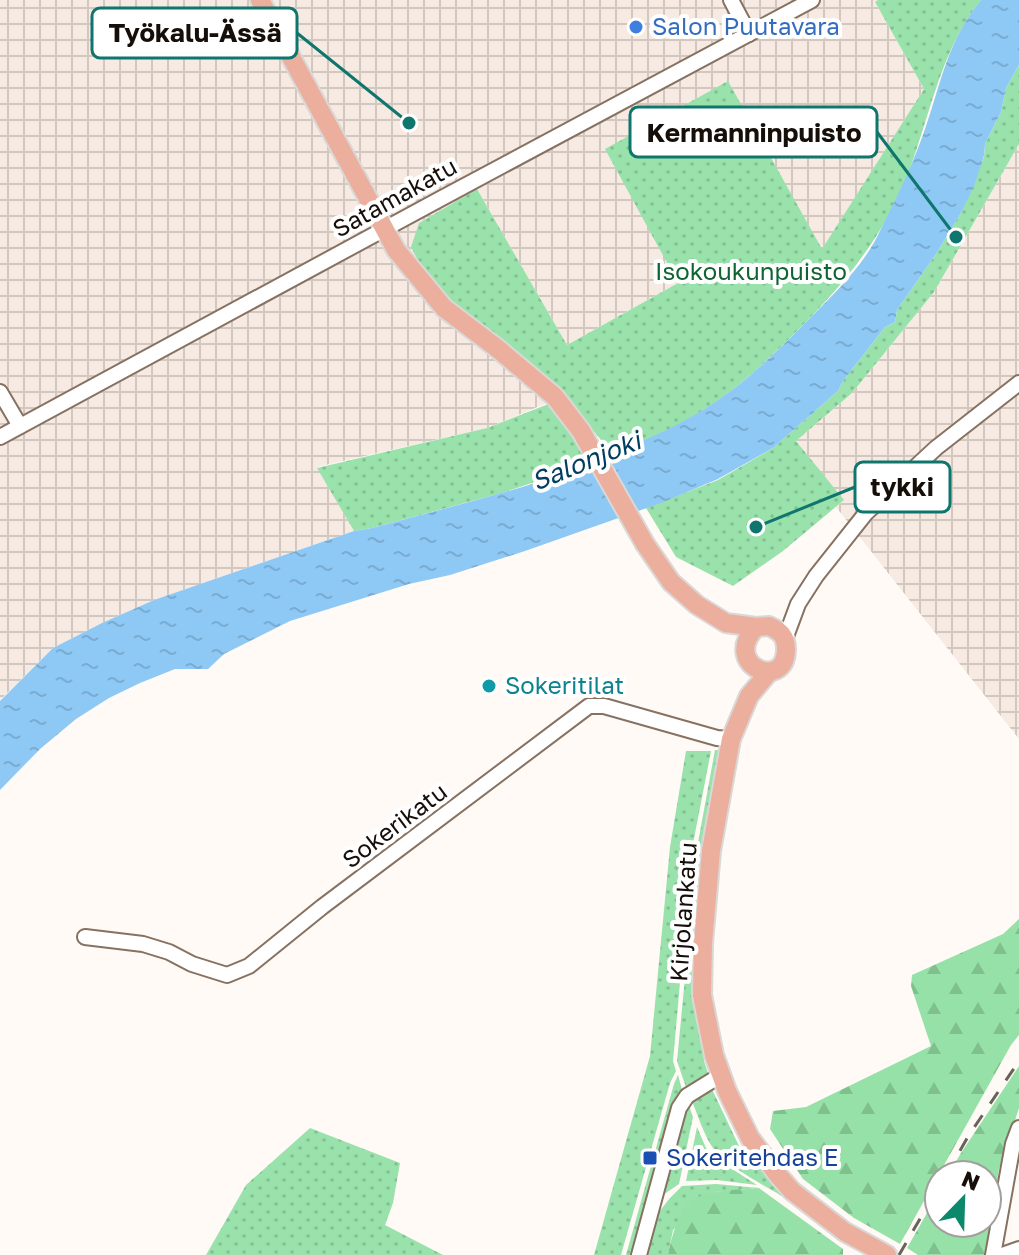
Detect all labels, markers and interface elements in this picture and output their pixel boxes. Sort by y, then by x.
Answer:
callout: Työkalu-Ässä [92,8,297,58]
place label: Salon Puutavara [652,11,840,40]
text: Työkalu-Ässä [108,17,282,48]
marker: Salon Puutavara [627,18,645,36]
callout: Kermanninpuisto [630,107,877,157]
text: Kermanninpuisto [647,117,861,148]
street label: Satamakatu [327,151,461,243]
park label: Isokoukunpuisto [655,256,847,285]
water label: Salonjoki [527,423,648,496]
callout: tykki [855,462,950,512]
text: tykki [870,471,934,502]
place label: Sokeritilat [505,670,624,699]
marker: Sokeritilat [480,677,498,695]
street label: Sokerikatu [336,776,452,873]
street label: Kirjolankatu [663,841,702,983]
place label: Sokeritehdas E [666,1142,839,1171]
marker: Sokeritehdas E [641,1149,659,1167]
north arrow [923,1159,1003,1239]
text: N [958,1164,984,1196]

